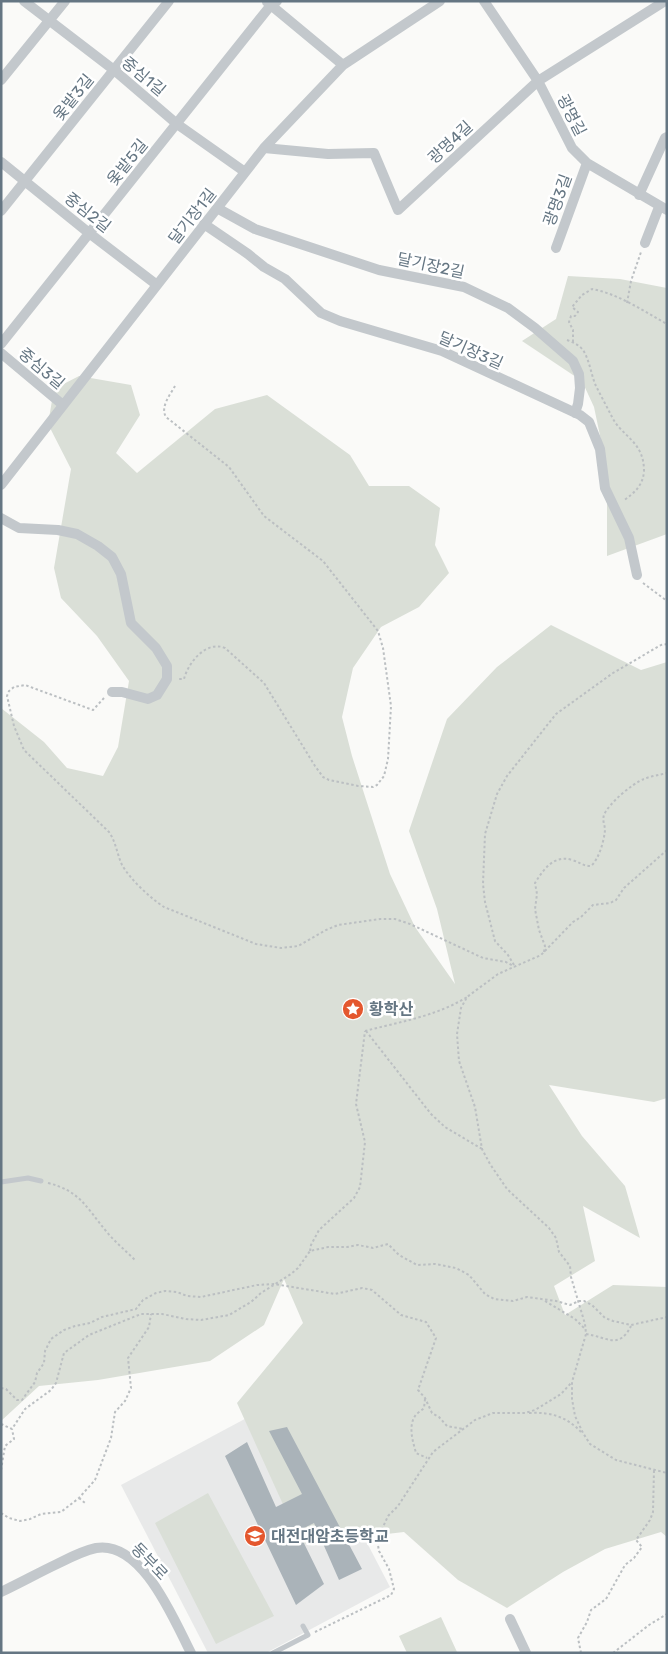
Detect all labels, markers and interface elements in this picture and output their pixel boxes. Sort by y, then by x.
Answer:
street label: 중심1길 [118,53,169,100]
street label: 옻밭3길 [49,70,98,124]
street label: 광명길 [553,91,590,139]
street label: 광명4길 [424,117,477,168]
street label: 옻밭5길 [103,135,152,189]
street label: 광명3길 [539,172,576,229]
street label: 달기장1길 [165,185,220,248]
street label: 중심2길 [61,188,115,236]
street label: 달기장2길 [396,249,466,282]
street label: 달기장3길 [436,328,506,373]
street label: 중심3길 [15,344,68,393]
place icon: 황학산 [341,997,365,1021]
place label: 황학산 [369,1000,413,1019]
school or university icon: 대전대암초등학교 [243,1524,267,1548]
place label: 대전대암초등학교 [271,1527,389,1546]
street label: 동부로 [127,1539,172,1584]

